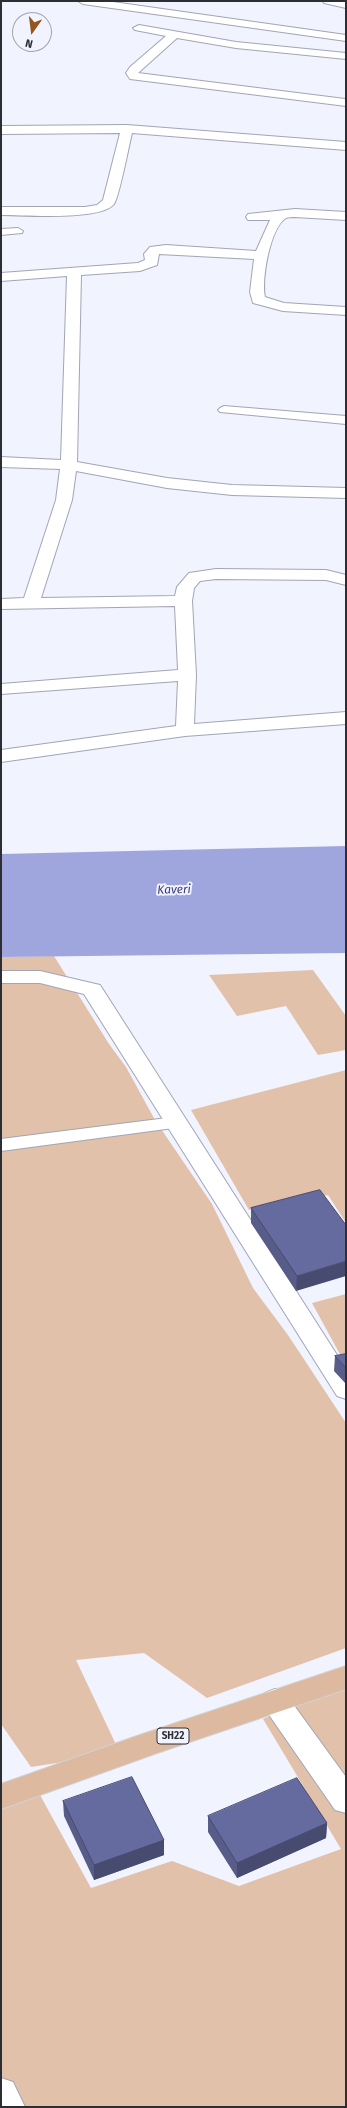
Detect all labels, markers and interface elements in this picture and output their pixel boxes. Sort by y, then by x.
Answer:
north arrow [12,12,52,52]
text: N [24,36,34,50]
water label: Kaveri [157,883,191,897]
road number: SH22 [157,1728,189,1744]

